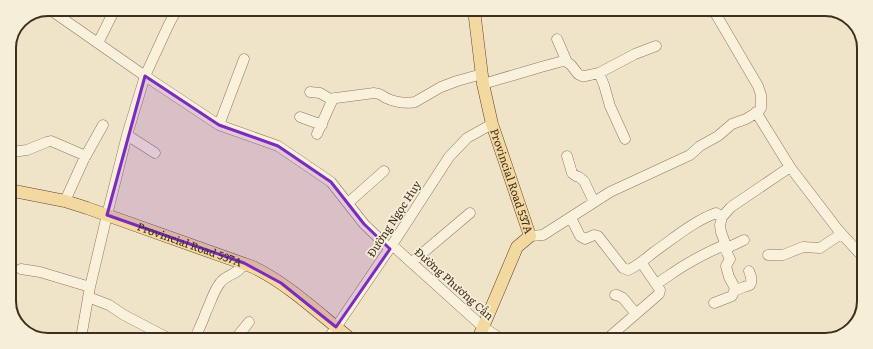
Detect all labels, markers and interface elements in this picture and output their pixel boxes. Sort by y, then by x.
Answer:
street label: Provincial Road 537A [487,126,538,236]
street label: Đường Ngọc Huy [362,176,424,260]
street label: Provincial Road 537A [135,218,245,270]
street label: Đường Phương Cấn [412,243,498,323]

